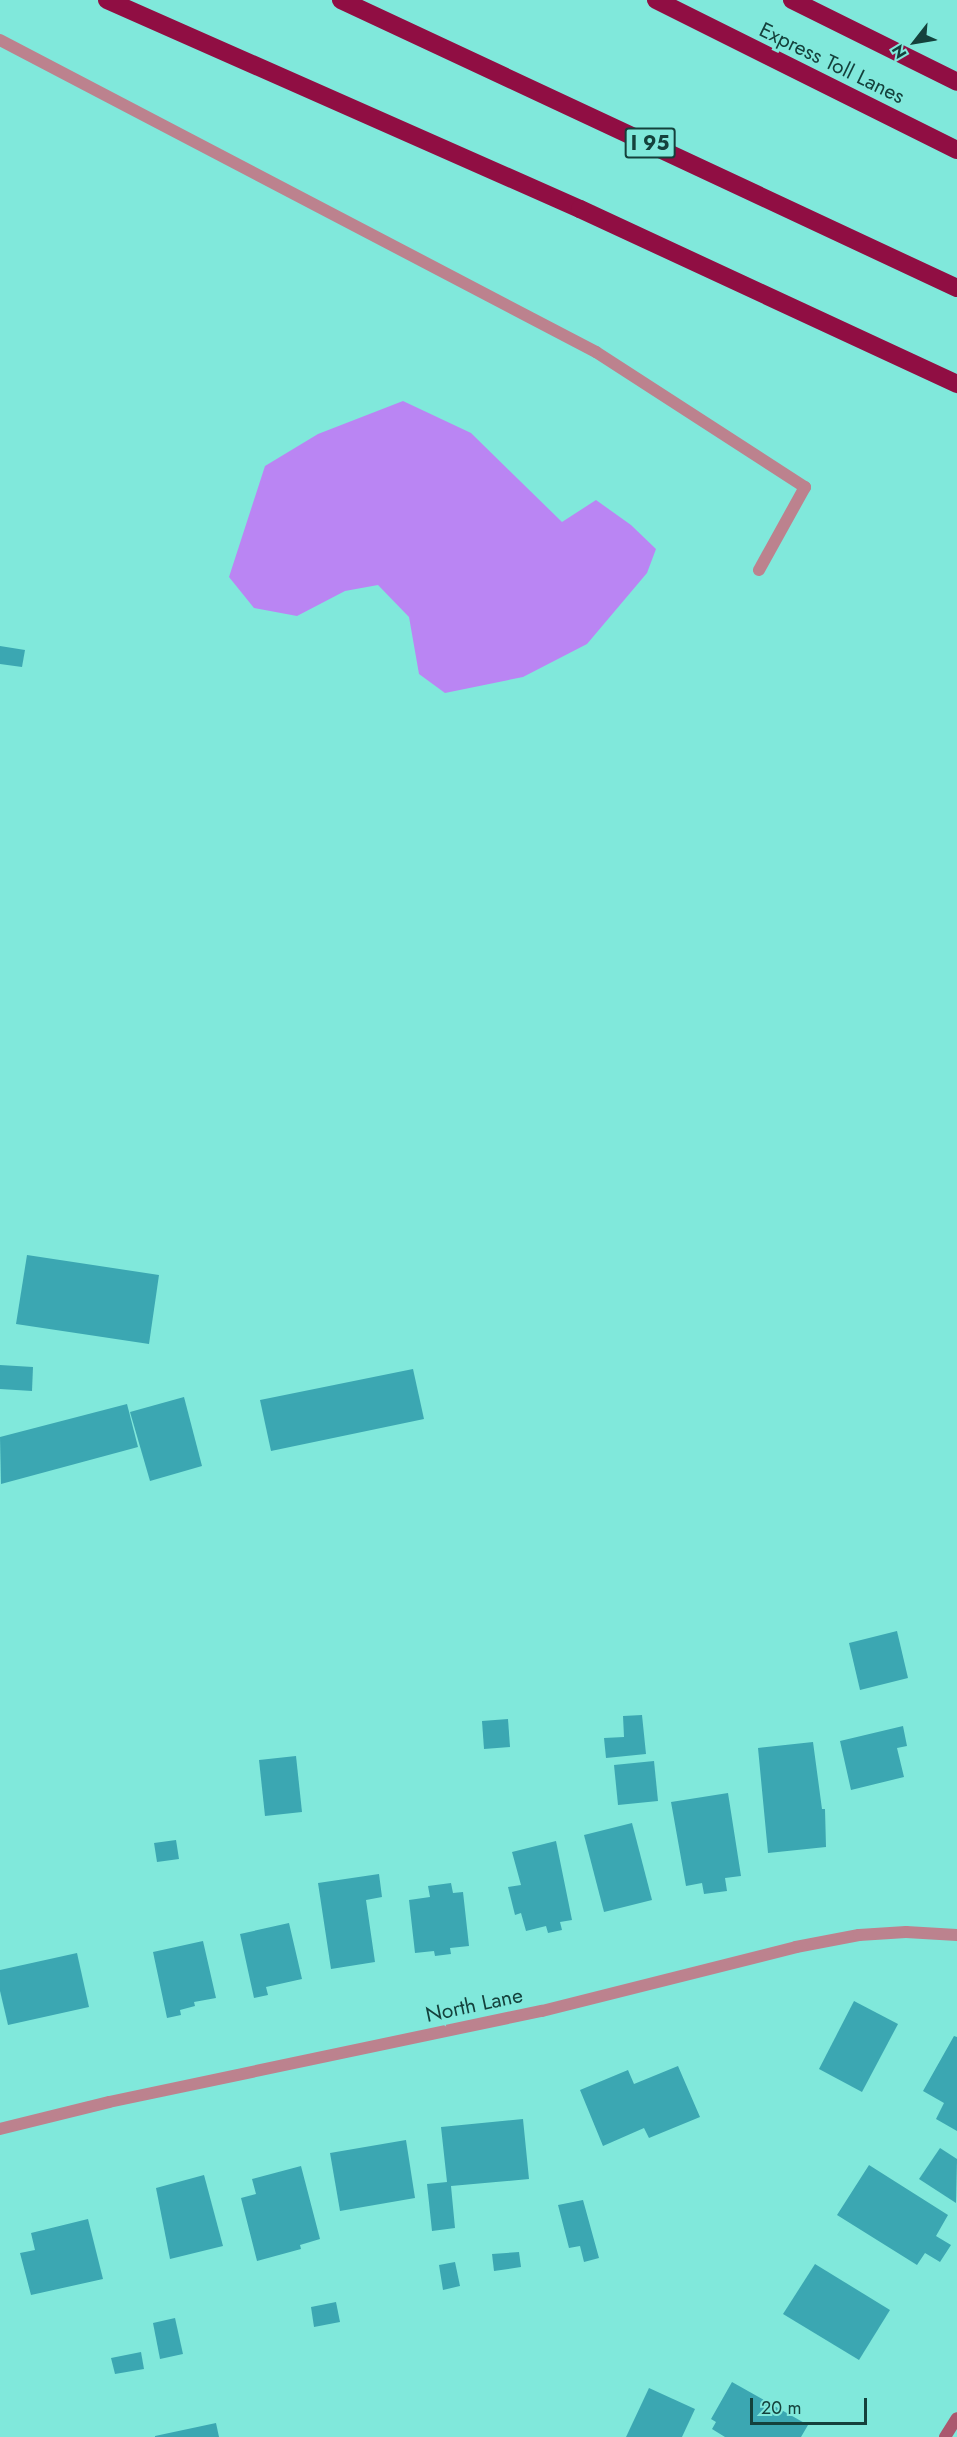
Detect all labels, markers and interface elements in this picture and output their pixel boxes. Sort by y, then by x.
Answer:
north arrow [885,12,945,72]
street label: Express Toll Lanes [755,17,909,109]
text: N [886,40,912,63]
road number: I 95 [624,126,676,160]
street label: North Lane [423,1982,525,2028]
scale bar [753,2386,870,2424]
text: 20 m [761,2395,801,2421]

